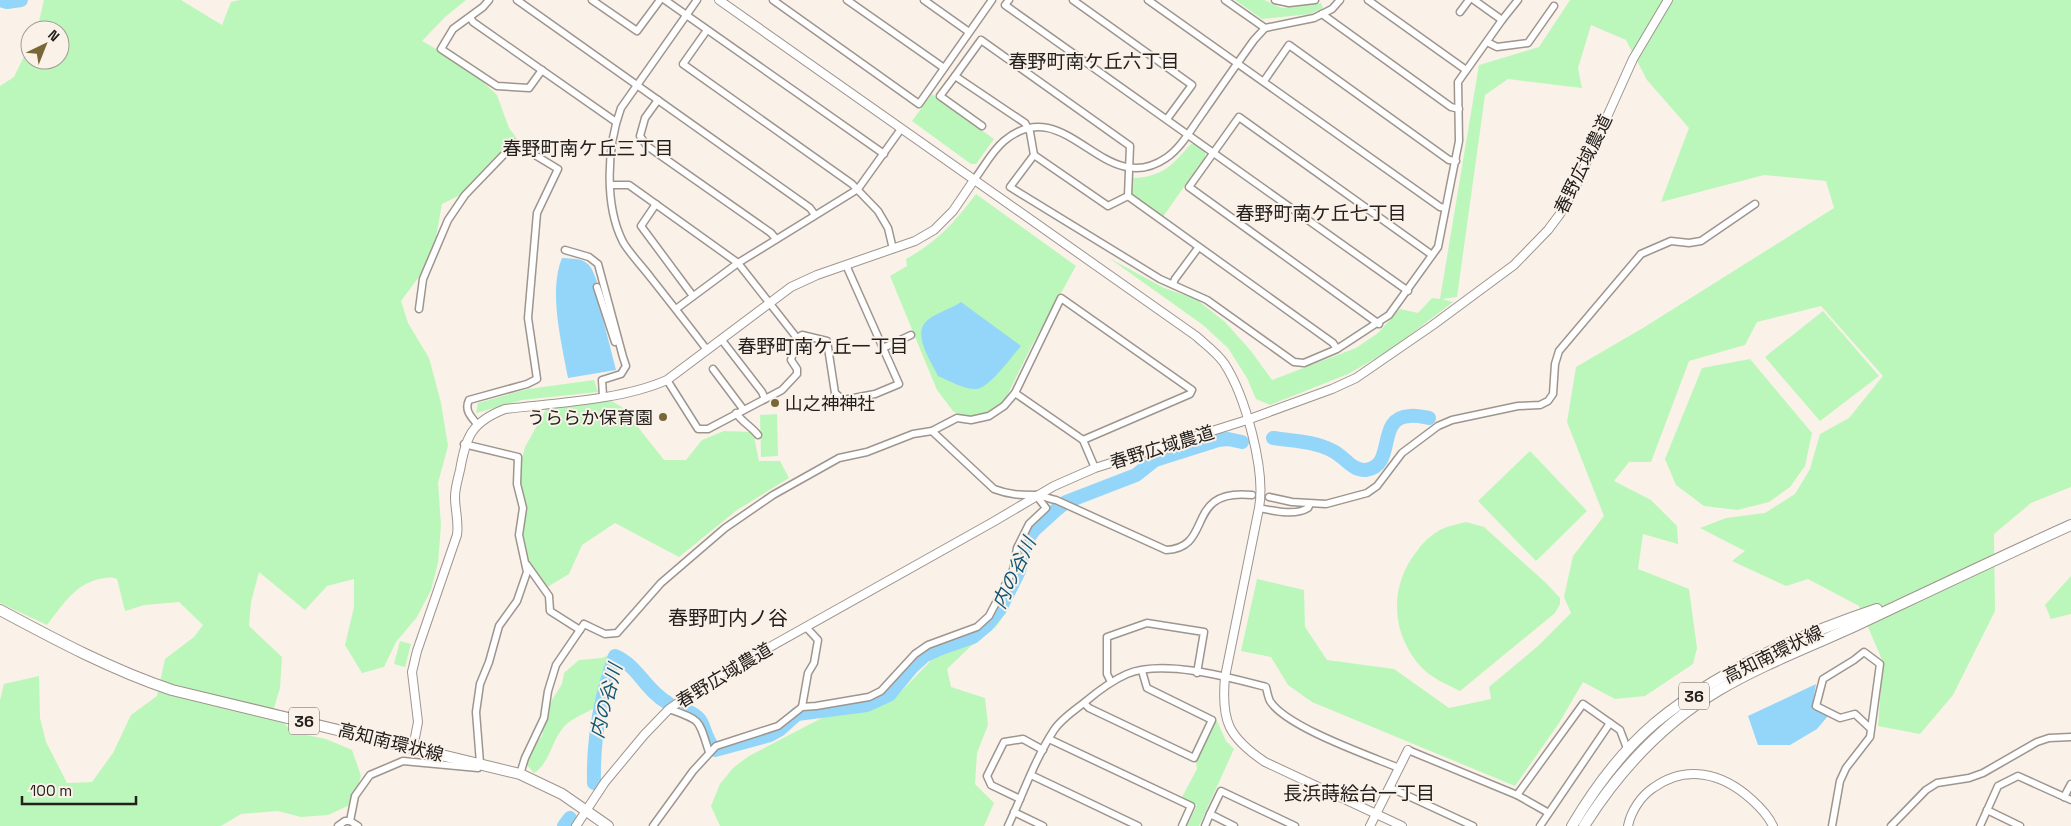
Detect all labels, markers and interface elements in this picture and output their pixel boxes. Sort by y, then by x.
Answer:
north arrow [20,20,70,70]
text: N [44,26,63,45]
district label: 春野町南ケ丘六丁目 [1008,49,1180,74]
street label: 春野広域農道 [1549,110,1617,218]
district label: 春野町南ケ丘三丁目 [502,136,674,161]
district label: 春野町南ケ丘七丁目 [1235,201,1407,226]
district label: 春野町南ケ丘一丁目 [737,334,909,359]
place label: 山之神神社 [785,392,875,415]
marker: 山之神神社 [769,397,781,409]
place label: うららか保育園 [527,406,653,429]
marker: うららか保育園 [657,411,669,423]
street label: 春野広域農道 [1107,420,1217,474]
water label: 内の谷川 [987,531,1042,613]
district label: 春野町内ノ谷 [668,605,788,631]
street label: 高知南環状線 [1719,620,1827,688]
street label: 春野広域農道 [672,637,776,713]
water label: 内の谷川 [584,659,628,741]
road number: 36 [1679,682,1709,709]
road number: 36 [289,708,319,734]
street label: 高知南環状線 [336,718,446,766]
scale bar [22,774,136,806]
text: 100 m [30,781,72,800]
district label: 長浜蒔絵台一丁目 [1283,781,1435,806]

